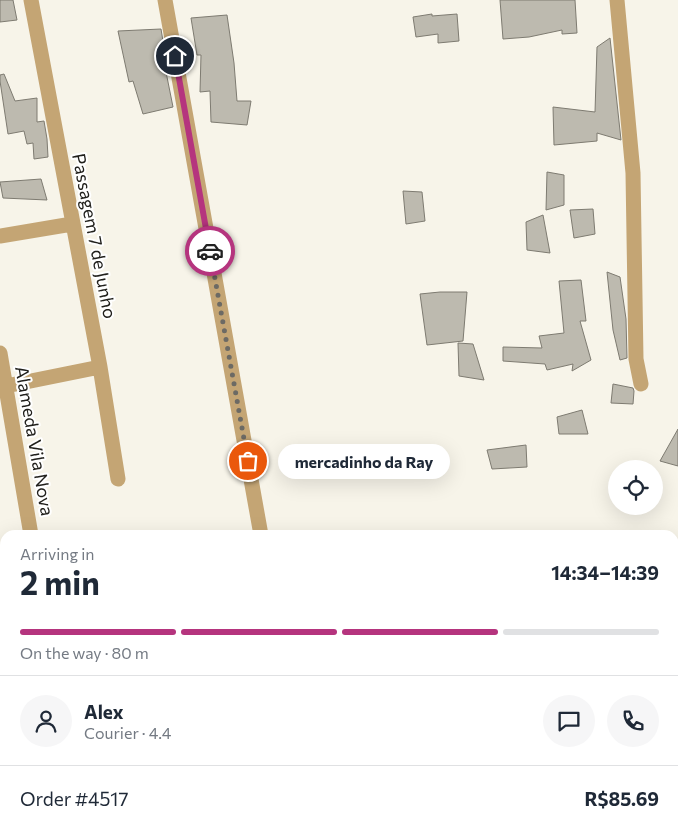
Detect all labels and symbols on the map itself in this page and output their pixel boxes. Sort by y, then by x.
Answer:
pin [154,35,196,77]
street label: Passagem 7 de Junho [68,151,122,320]
courier [185,226,235,276]
street label: Alameda Vila Nova [11,364,59,517]
pin [227,440,269,482]
callout: mercadinho da Ray [278,444,450,478]

